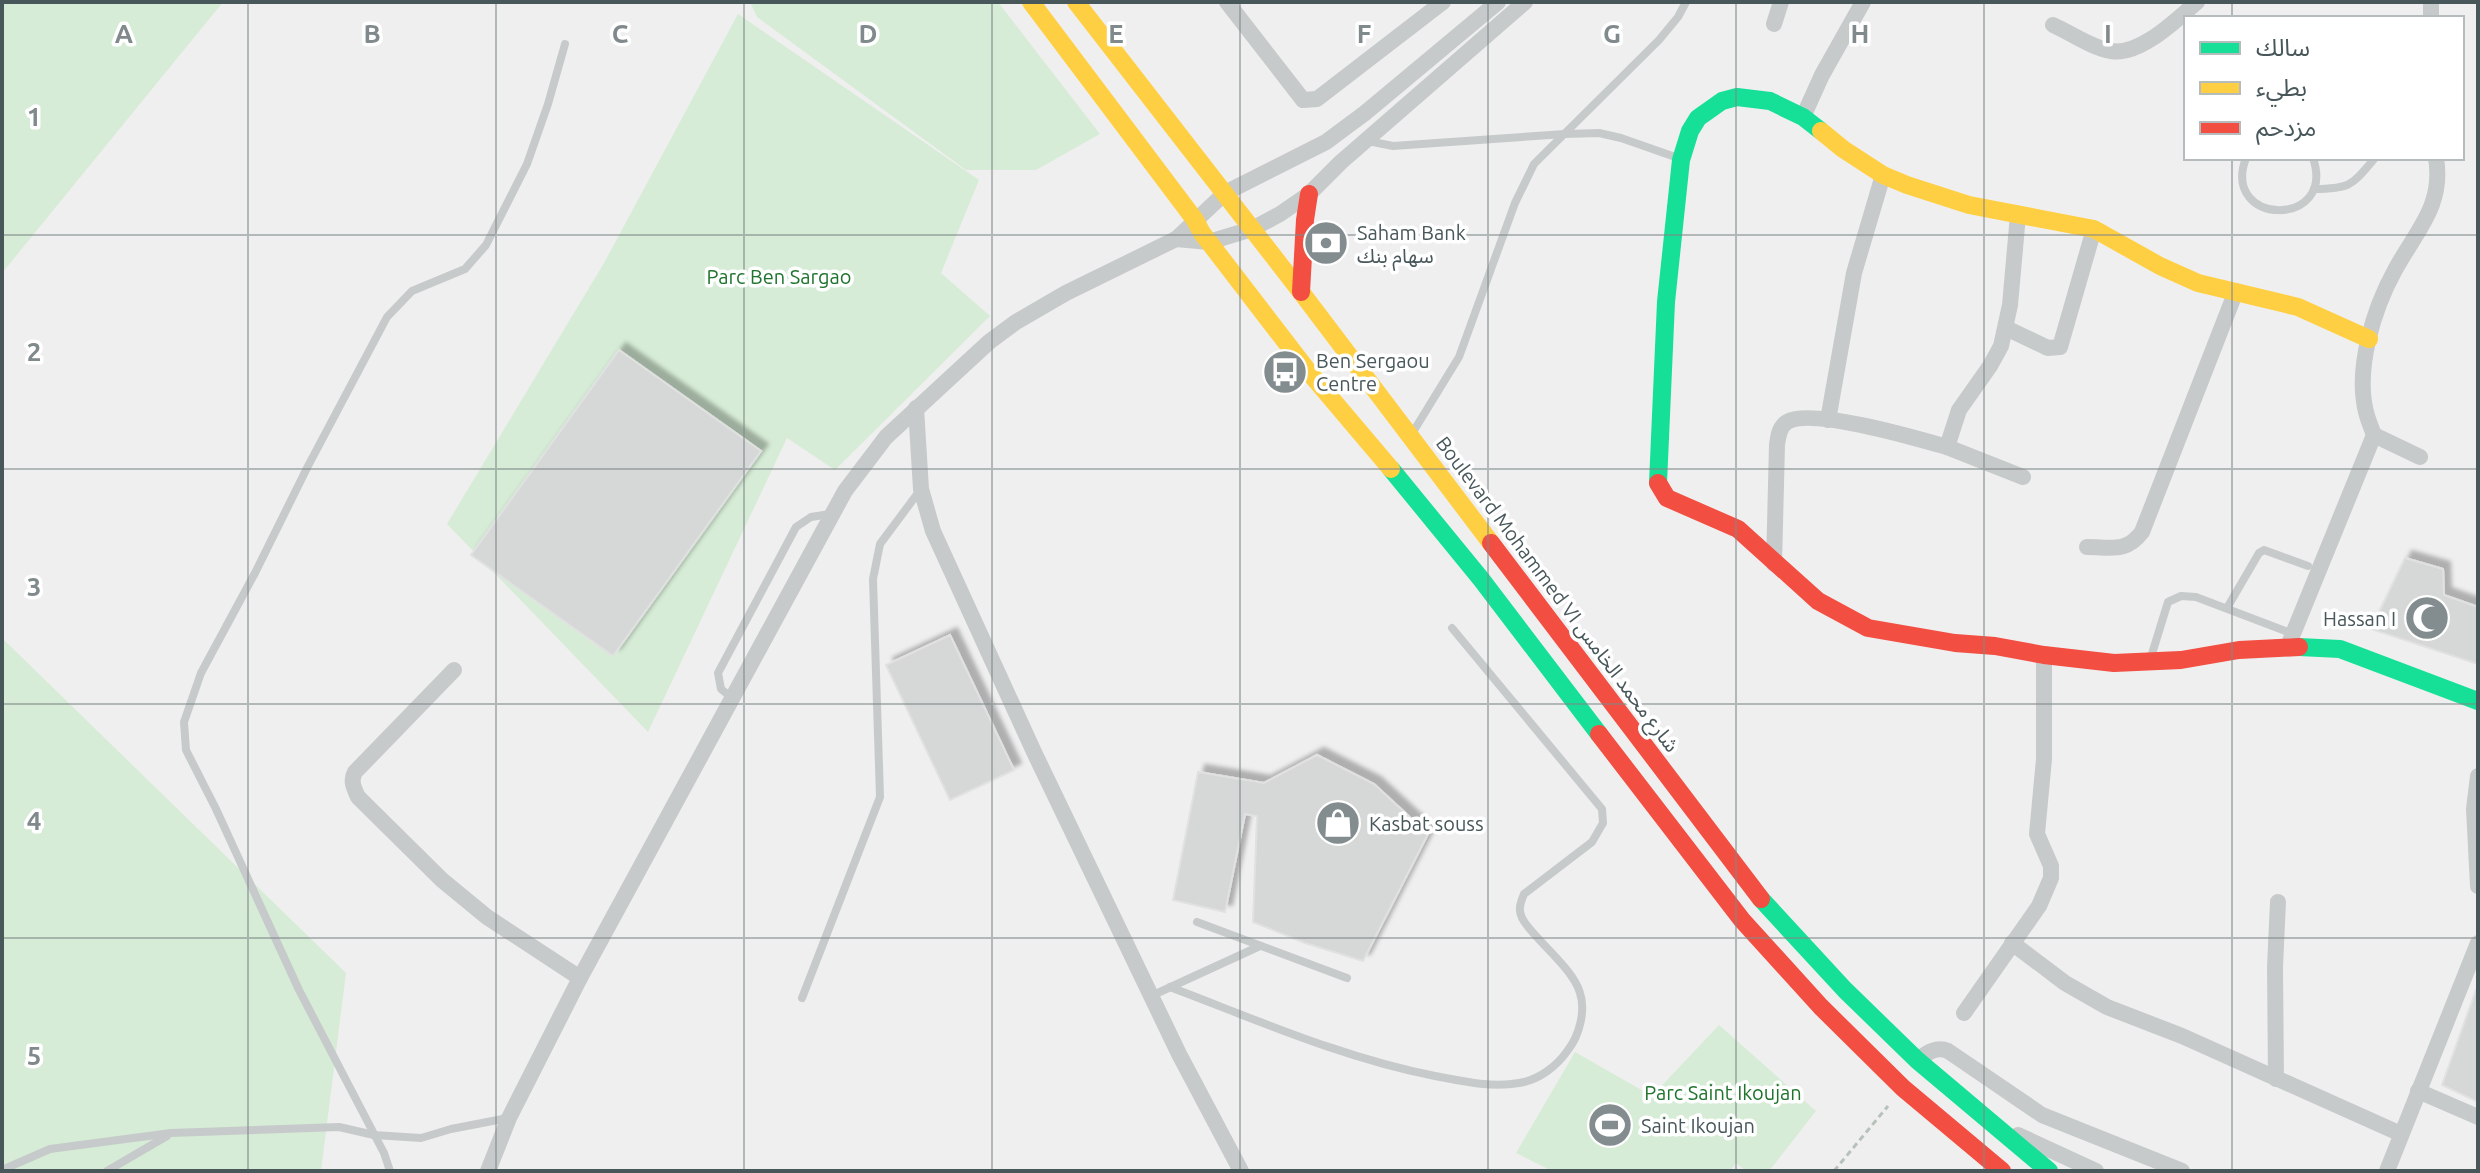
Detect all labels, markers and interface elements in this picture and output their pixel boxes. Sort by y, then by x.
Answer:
legend [2184,16,2464,160]
text: A [115,19,134,48]
text: B [363,19,381,48]
text: C [612,19,629,48]
text: D [859,19,877,48]
text: E [1108,19,1124,48]
text: F [1357,19,1371,48]
text: G [1603,19,1621,48]
text: H [1851,19,1869,48]
text: I [2104,19,2112,48]
text: سالك [2256,34,2310,61]
text: بطيء [2256,74,2307,107]
text: 1 [27,102,41,131]
text: مزدحم [2256,114,2316,145]
bank icon: Saham Bank سهام بنك [1302,219,1350,267]
place label: Saham Bank سهام بنك [1357,221,1466,271]
park label: Parc Ben Sargao [706,265,852,288]
text: 2 [27,337,41,366]
bus stop icon: Ben Sergaou Centre [1261,348,1309,396]
place label: Ben Sergaou Centre [1316,349,1430,395]
street label: Boulevard Mohammed VI شارع محمد الخامس [1429,432,1684,759]
text: 3 [27,572,41,601]
mosque icon: Hassan I [2403,594,2451,642]
place label: Hassan I [2323,607,2396,630]
shop icon: Kasbat souss [1314,799,1362,847]
text: 4 [27,806,41,835]
place label: Kasbat souss [1369,812,1484,835]
text: 5 [27,1041,41,1070]
park label: Parc Saint Ikoujan [1644,1081,1802,1104]
sports icon: Saint Ikoujan [1586,1101,1634,1149]
place label: Saint Ikoujan [1641,1114,1755,1137]

